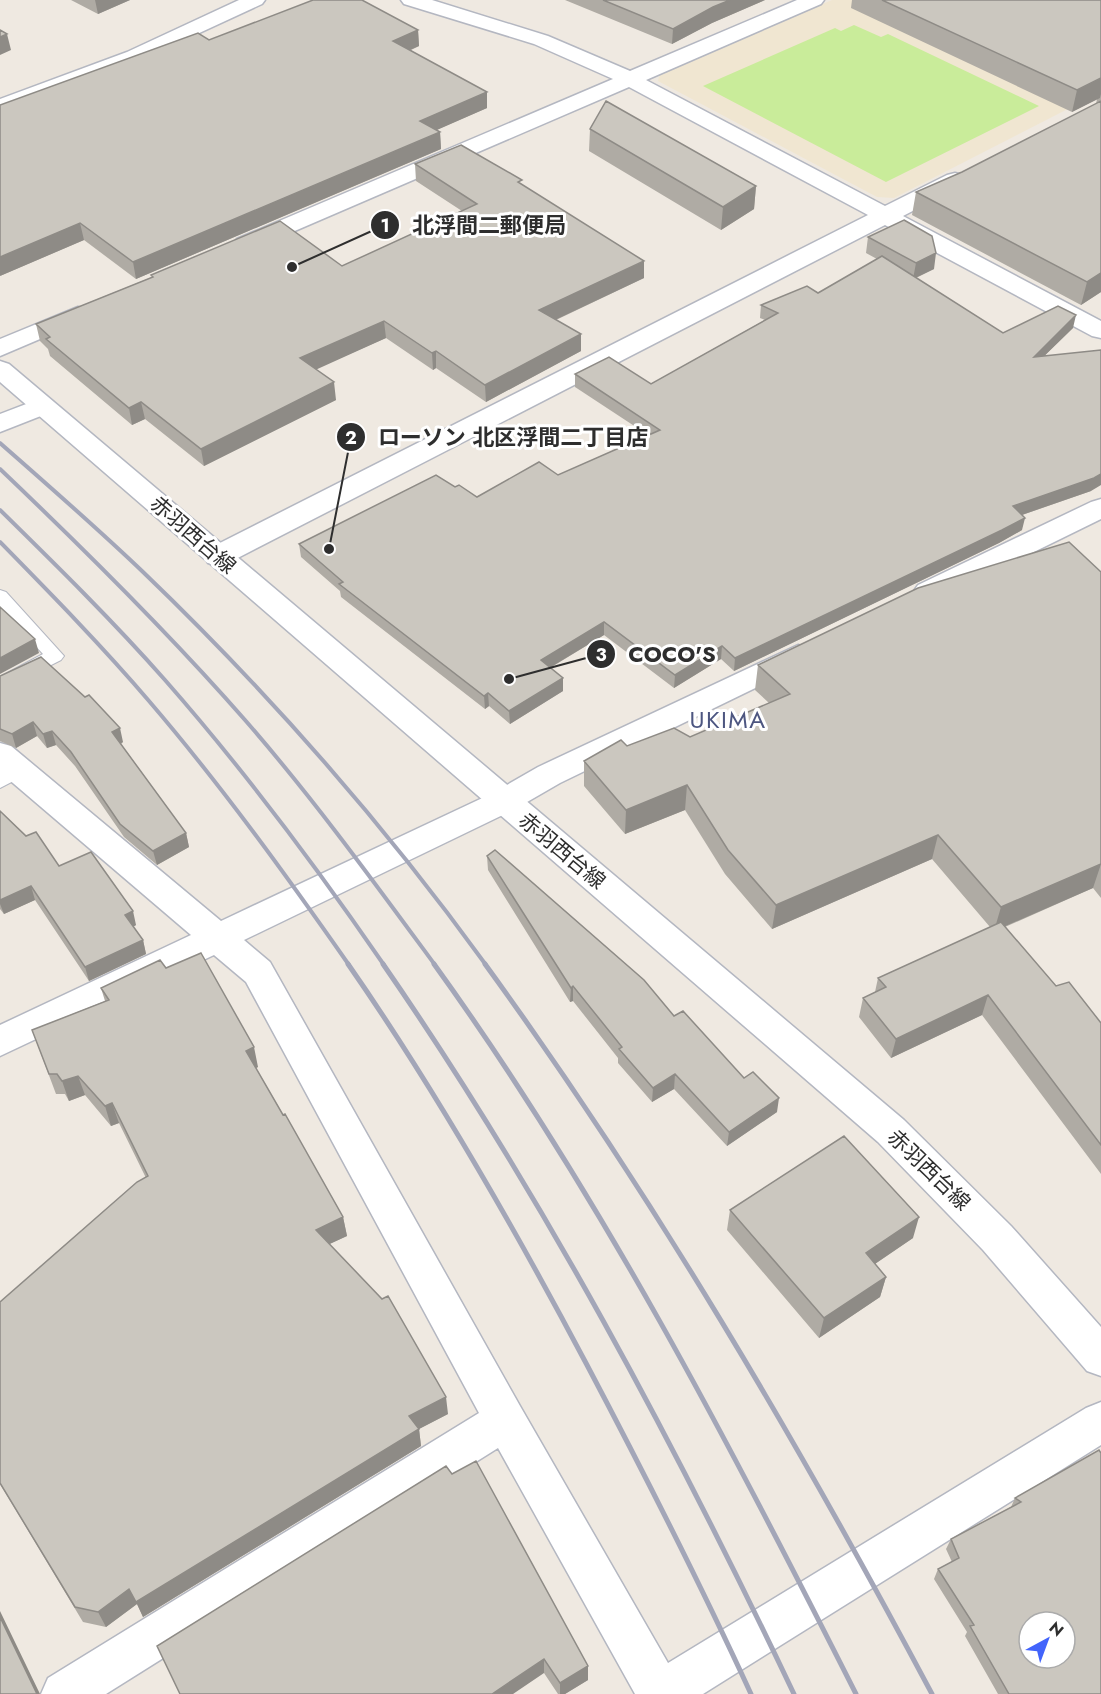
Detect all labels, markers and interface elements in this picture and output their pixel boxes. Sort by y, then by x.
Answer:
callout: 北浮間二郵便局 [370,205,578,245]
text: 北浮間二郵便局 [412,209,566,241]
text: 1 [380,213,390,239]
callout: ローソン 北区浮間二丁目店 [336,417,660,457]
text: ローソン 北区浮間二丁目店 [378,421,648,453]
text: 2 [345,425,357,451]
street label: 赤羽西台線 [144,489,242,581]
callout: COCO'S [586,634,727,674]
text: COCO'S [628,638,716,670]
text: 3 [595,642,607,668]
district label: UKIMA [689,702,767,737]
street label: 赤羽西台線 [512,806,612,896]
street label: 赤羽西台線 [881,1123,977,1217]
north arrow [1017,1610,1077,1670]
text: N [1044,1616,1069,1642]

